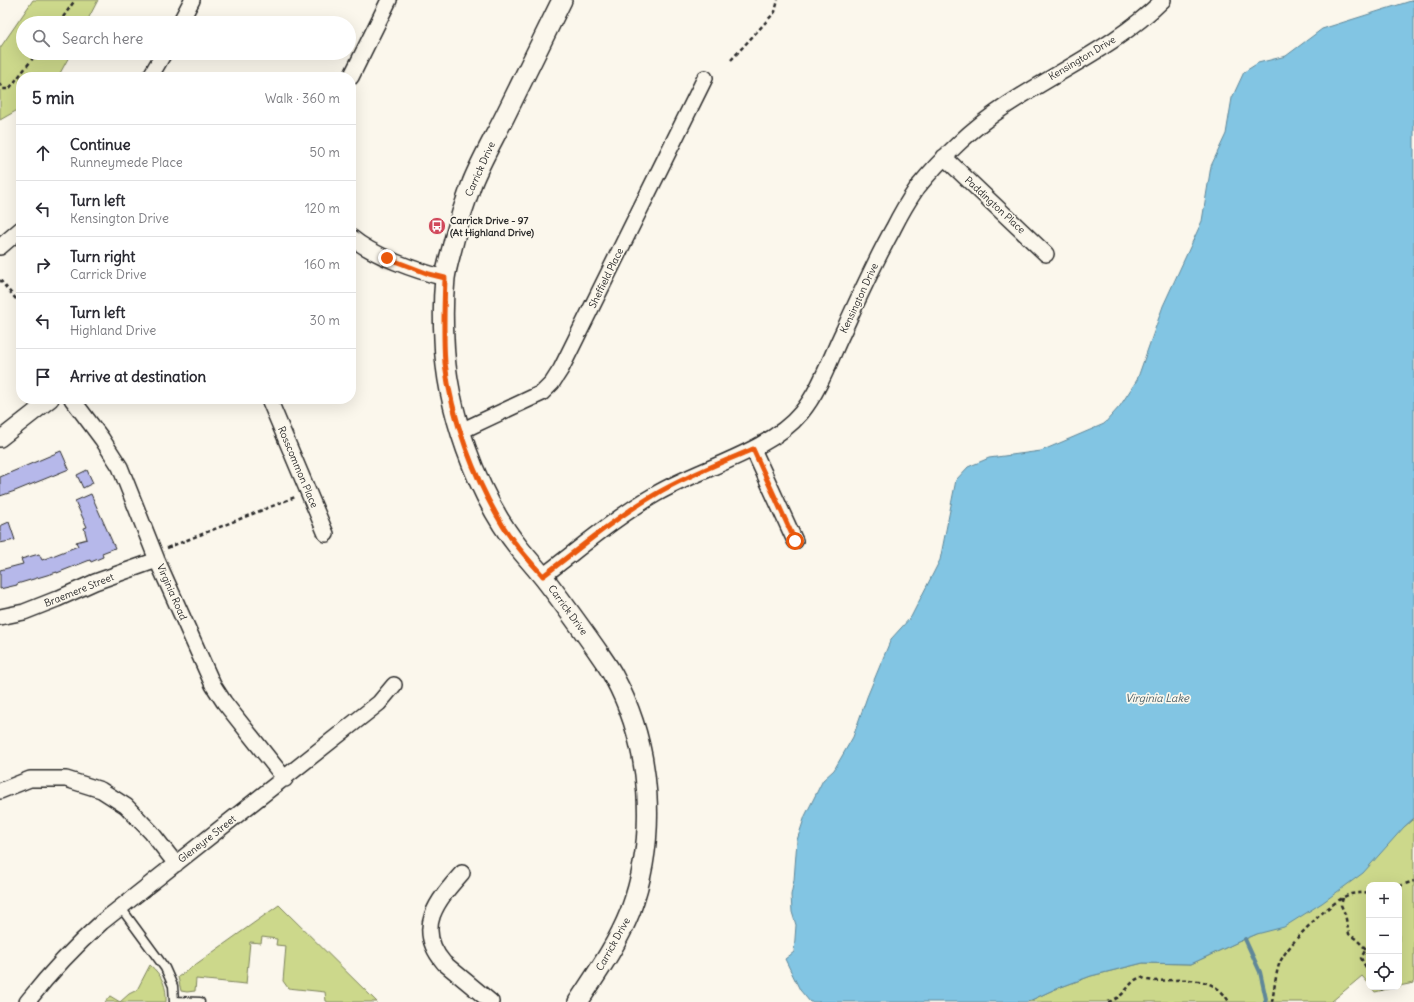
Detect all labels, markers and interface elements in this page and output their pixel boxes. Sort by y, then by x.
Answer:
search box [16,16,356,60]
icon: search [30,27,52,49]
text: Search here [62,29,143,48]
street label: Kensington Drive [1046,33,1118,83]
text: 5 min [32,87,74,109]
text: Walk · 360 m [265,90,340,107]
text: Continue [70,135,131,154]
street label: Carrick Drive [462,139,498,199]
icon: ahead [32,142,54,164]
text: 50 m [309,144,340,161]
text: Runneymede Place [70,154,183,171]
street label: Paddington Place [962,174,1028,236]
text: Turn left [70,191,125,210]
icon: left [32,198,54,220]
text: 120 m [305,200,340,217]
text: Kensington Drive [70,210,169,227]
place label: Carrick Drive - 97 (At Highland Drive) [450,214,534,239]
bus stop icon: Carrick Drive - 97 (At Highland Drive) [427,216,447,236]
street label: Sheffield Place [586,246,626,310]
text: Turn right [70,247,135,266]
route end [378,249,396,267]
icon: right [32,254,54,276]
text: 160 m [304,256,340,273]
street label: Kensington Drive [837,261,881,335]
text: Carrick Drive [70,266,146,283]
text: Turn left [70,303,125,322]
icon: left [32,310,54,332]
text: 30 m [310,312,340,329]
text: Highland Drive [70,322,156,339]
icon: arrive [32,366,54,388]
text: Arrive at destination [70,367,206,386]
street label: Rosscommon Place [275,424,321,510]
route start [786,532,804,550]
street label: Virginia Road [154,562,190,622]
street label: Braemere Street [42,570,116,610]
street label: Carrick Drive [545,582,591,638]
water label: Virginia Lake [1125,691,1190,705]
street label: Gleneyre Street [175,812,239,866]
map controls [1366,882,1402,990]
button: + [1366,882,1402,918]
street label: Carrick Drive [593,915,633,973]
button: − [1366,918,1402,954]
button: locate [1366,954,1402,990]

